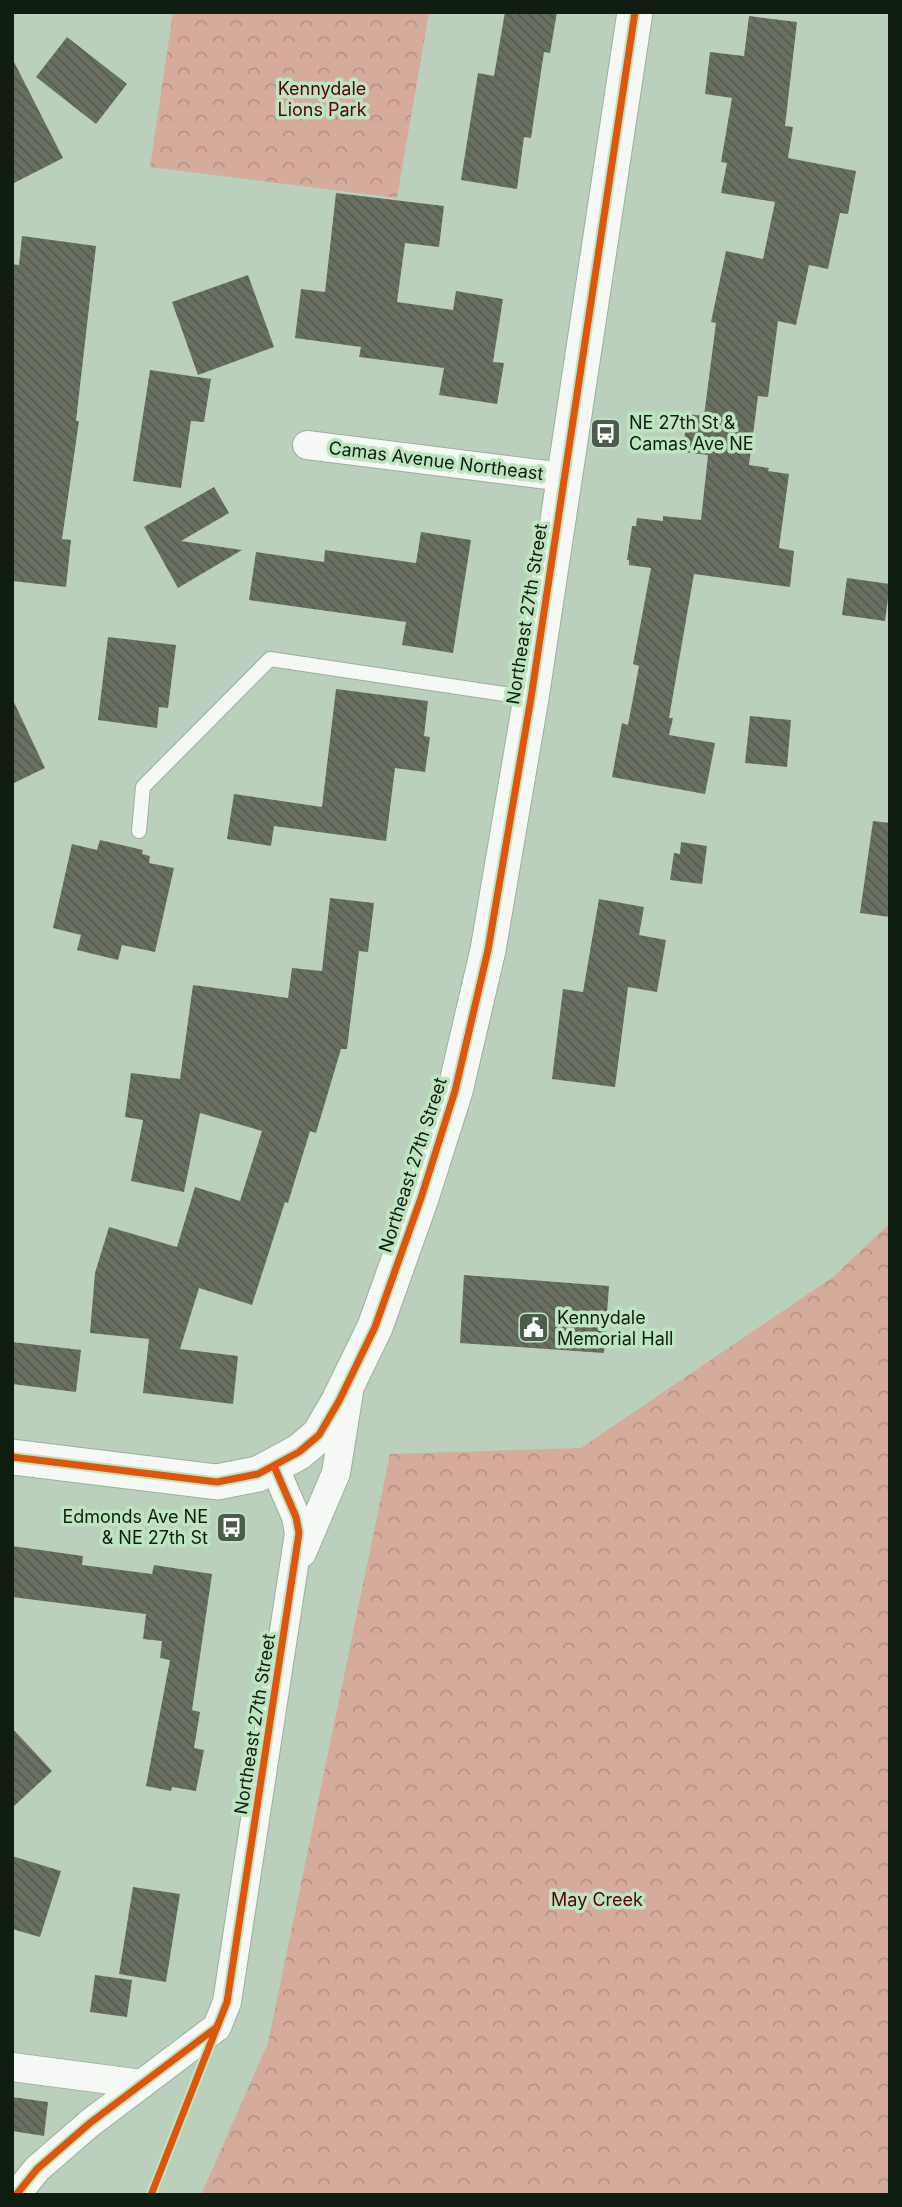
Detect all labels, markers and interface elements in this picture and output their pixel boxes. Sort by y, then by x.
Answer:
park label: Kennydale Lions Park [277,78,367,120]
place label: NE 27th St & Camas Ave NE [629,412,754,454]
bus stop icon: NE 27th St & Camas Ave NE [589,416,623,450]
street label: Camas Avenue Northeast [328,437,545,484]
street label: Northeast 27th Street [502,522,551,706]
street label: Northeast 27th Street [374,1075,451,1255]
place label: Kennydale Memorial Hall [557,1307,673,1349]
public building icon: Kennydale Memorial Hall [517,1311,551,1345]
place label: Edmonds Ave NE & NE 27th St [62,1506,208,1548]
bus stop icon: Edmonds Ave NE & NE 27th St [214,1510,248,1544]
street label: Northeast 27th Street [230,1632,279,1816]
park label: May Creek [551,1889,643,1910]

